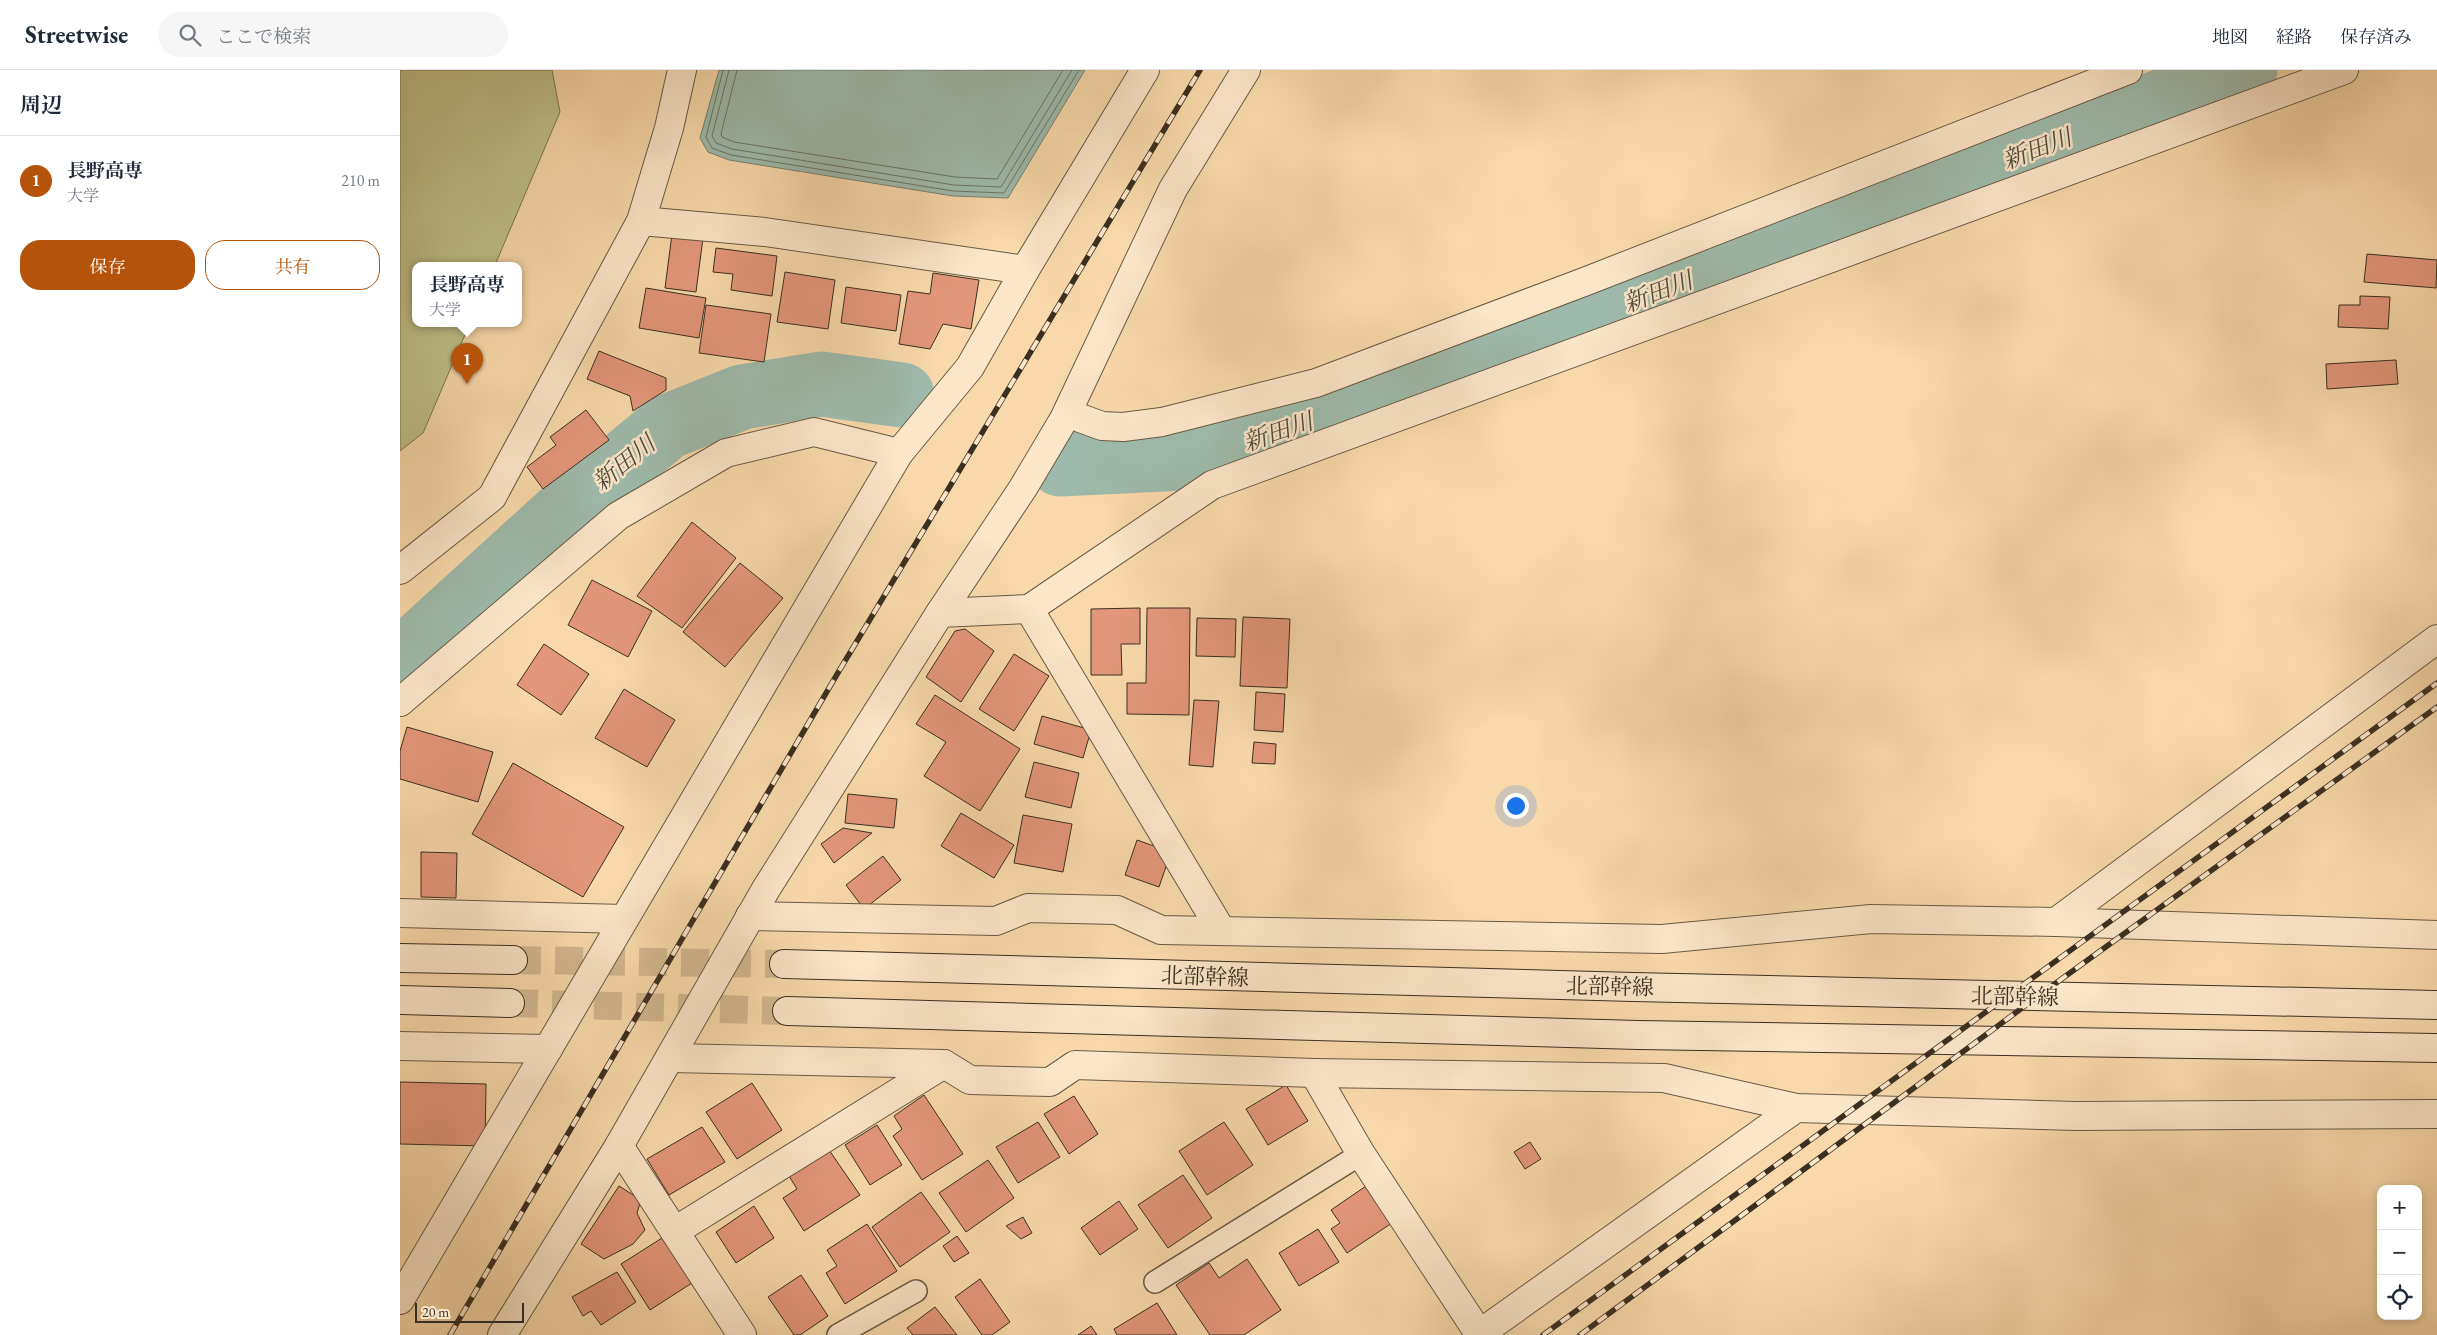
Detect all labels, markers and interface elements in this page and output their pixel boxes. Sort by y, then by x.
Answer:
search box [158,12,508,57]
text: Streetwise [25,19,128,50]
icon: search [176,21,204,49]
text: ここで検索 [216,24,311,49]
text: 地図 [2212,25,2248,48]
text: 経路 [2276,25,2312,48]
text: 保存済み [2340,25,2412,48]
text: 周辺 [20,91,62,118]
water label: 新田川 [1998,120,2079,176]
text: 長野高専 [67,158,143,183]
text: 1 [32,170,40,191]
text: 210 m [341,170,380,191]
text: 大学 [67,185,99,206]
button: 保存 [20,240,195,290]
button: 共有 [205,240,380,290]
popup [412,262,522,327]
water label: 新田川 [1619,263,1700,319]
text: 長野高専 [429,272,505,297]
text: 大学 [429,299,461,320]
pin: 1 [451,343,483,384]
water label: 新田川 [1239,404,1320,458]
water label: 新田川 [586,426,664,497]
your location [1503,793,1529,819]
street label: 北部幹線 [1160,960,1249,993]
street label: 北部幹線 [1566,971,1654,1002]
street label: 北部幹線 [1971,981,2059,1012]
map controls [2377,1185,2422,1320]
button: + [2377,1185,2422,1230]
button: − [2377,1230,2422,1275]
button: locate [2377,1275,2422,1320]
scale bar [415,1300,524,1323]
text: 20 m [422,1303,449,1321]

